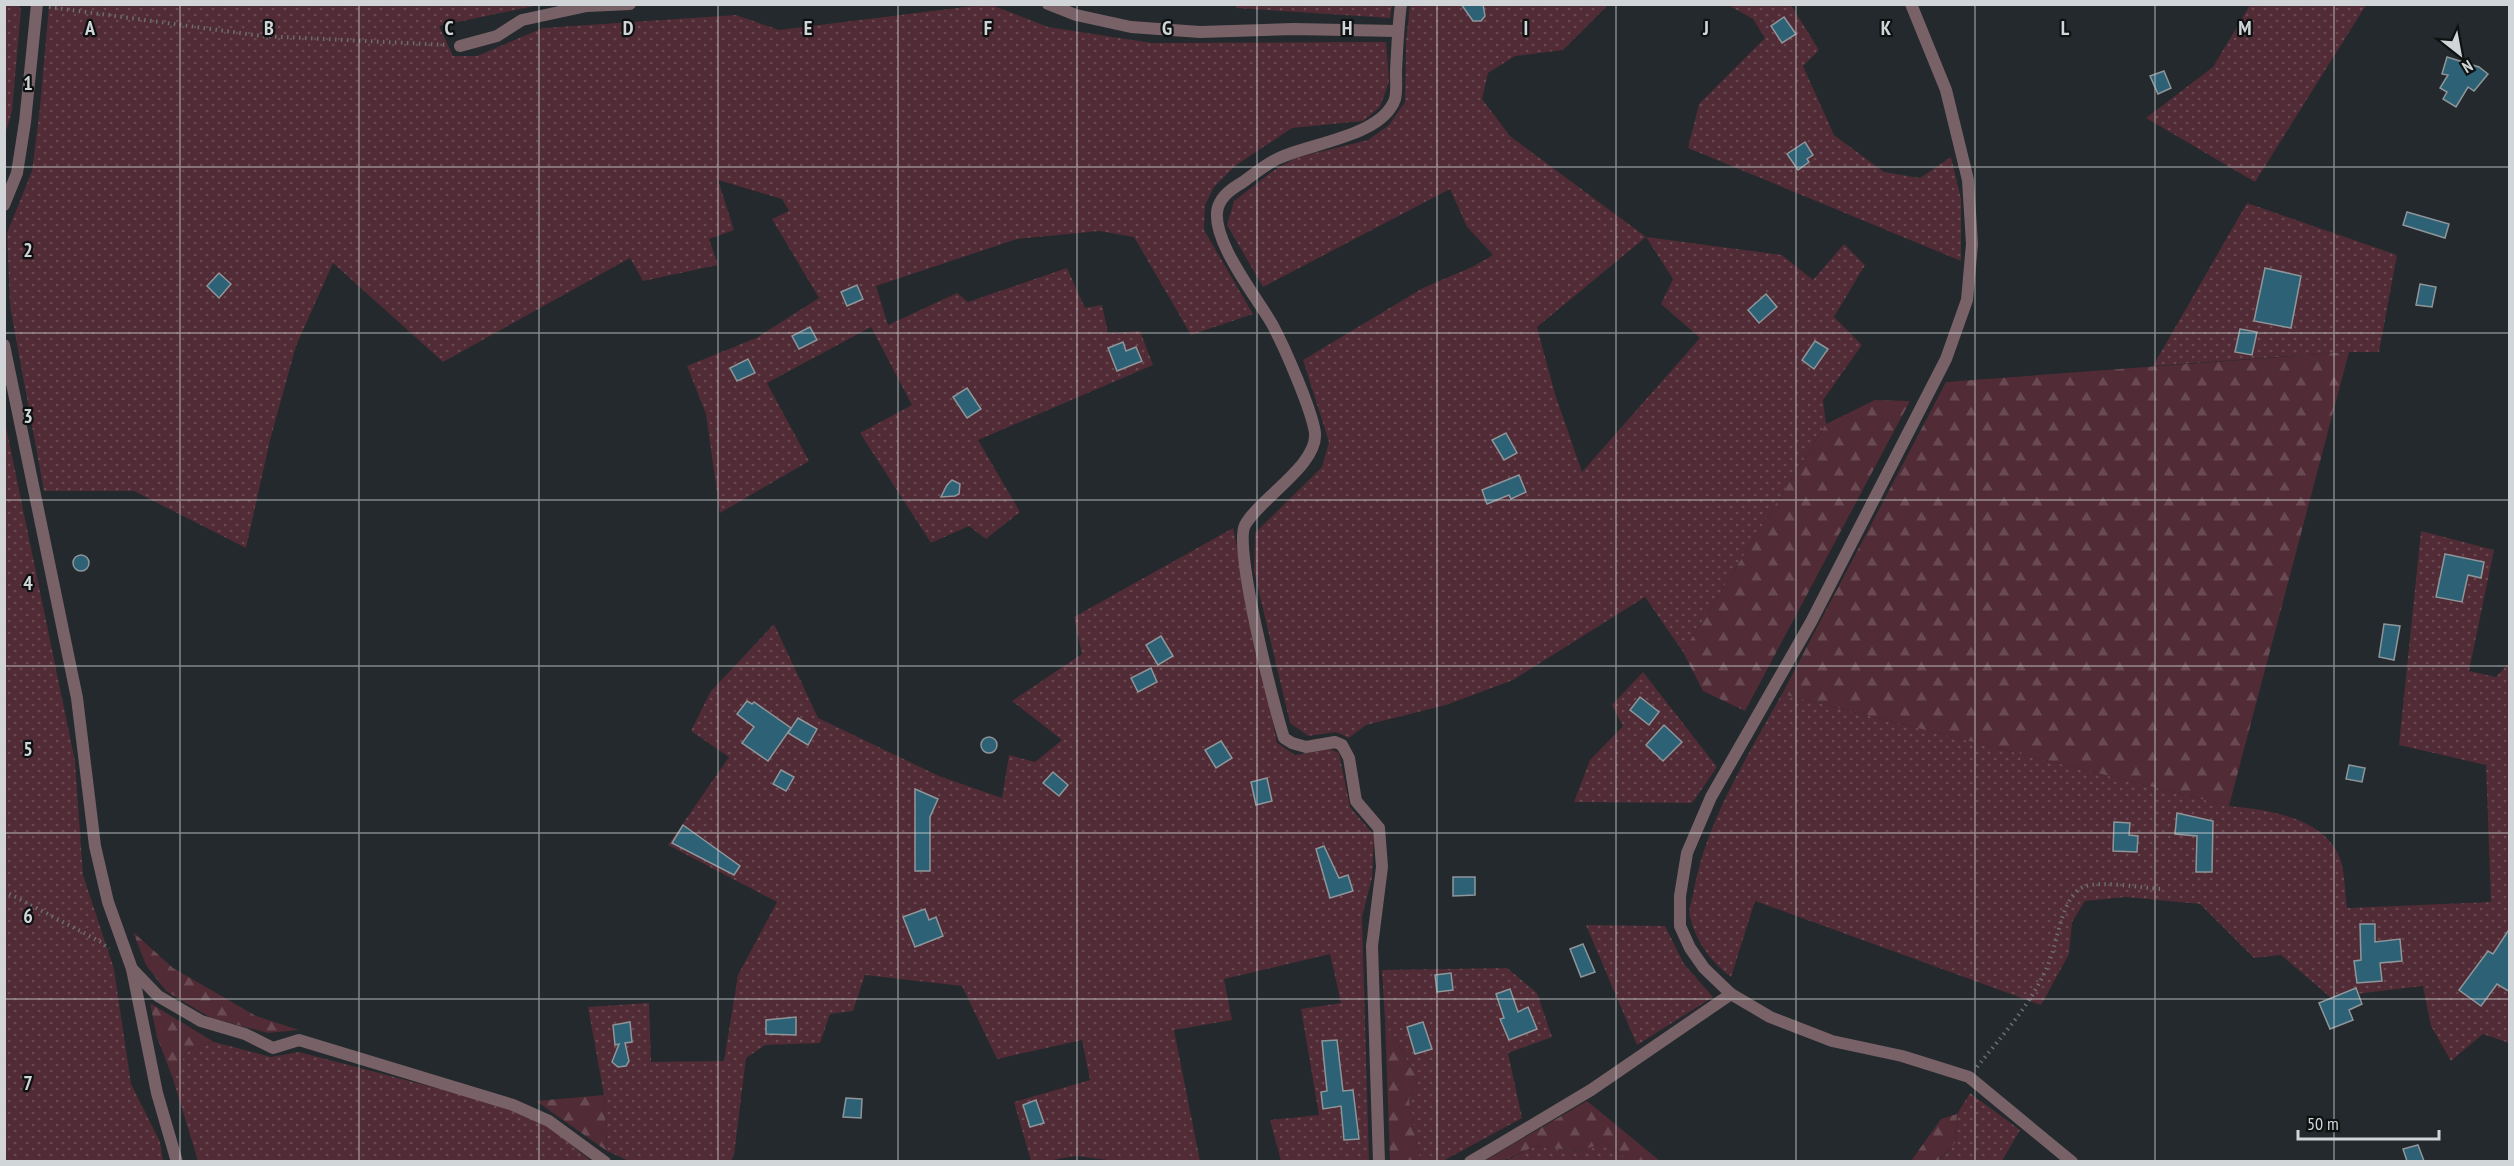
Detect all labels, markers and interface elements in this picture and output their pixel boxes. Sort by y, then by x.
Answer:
text: A [84,15,96,41]
text: B [264,15,274,41]
text: C [444,15,454,41]
text: D [623,15,634,41]
text: E [804,15,812,41]
text: F [984,15,992,41]
text: G [1162,15,1172,41]
text: H [1342,15,1352,41]
text: I [1524,15,1528,41]
text: J [1702,15,1709,41]
text: K [1881,15,1892,41]
text: L [2061,15,2070,41]
text: M [2238,15,2252,41]
north arrow [2430,24,2490,84]
text: N [2459,56,2477,78]
text: 1 [23,70,33,96]
text: 2 [23,237,33,263]
text: 3 [23,403,33,429]
text: 4 [23,570,33,596]
text: 5 [23,736,33,762]
text: 6 [23,903,33,929]
text: 7 [23,1070,33,1096]
scale bar [2298,1103,2439,1141]
text: 50 m [2307,1112,2339,1135]

